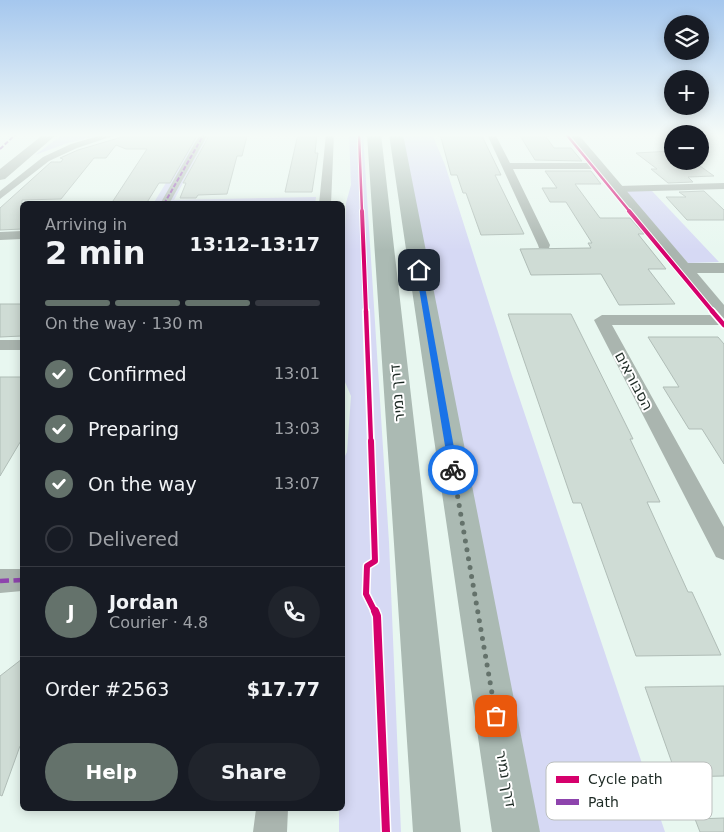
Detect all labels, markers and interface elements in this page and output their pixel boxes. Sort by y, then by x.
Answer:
map controls [664,15,709,170]
button: layers [664,15,709,60]
button: + [664,70,709,115]
button: − [664,125,709,170]
text: Arriving in [45,215,127,234]
text: 13:12–13:17 [190,233,320,255]
text: 2 min [45,234,146,272]
pin [398,249,440,291]
icon: home [405,256,433,284]
text: On the way · 130 m [45,314,203,333]
street label: הסבוראים [611,348,657,414]
icon: check [45,360,73,388]
text: Confirmed [88,363,187,385]
text: 13:01 [274,364,320,383]
street label: דרך נמיר [386,364,408,422]
icon: check [45,415,73,443]
text: Preparing [88,418,179,440]
text: 13:03 [274,419,320,438]
courier [428,445,478,495]
icon: bike [439,456,467,484]
icon: check [45,470,73,498]
text: On the way [88,473,197,495]
text: 13:07 [274,474,320,493]
text: Delivered [88,528,179,550]
button: phone [268,586,320,638]
text: Jordan [109,591,178,613]
text: J [67,601,75,623]
text: Courier · 4.8 [109,613,208,632]
text: Order #2563 [45,678,169,700]
text: $17.77 [247,678,320,700]
pin [475,695,517,737]
icon: bag [482,702,510,730]
button: Help [45,743,178,801]
button: Share [188,743,320,801]
street label: דרך נמיר [492,749,520,809]
legend [546,762,712,820]
text: Cycle path [588,771,663,787]
text: Path [588,794,619,810]

